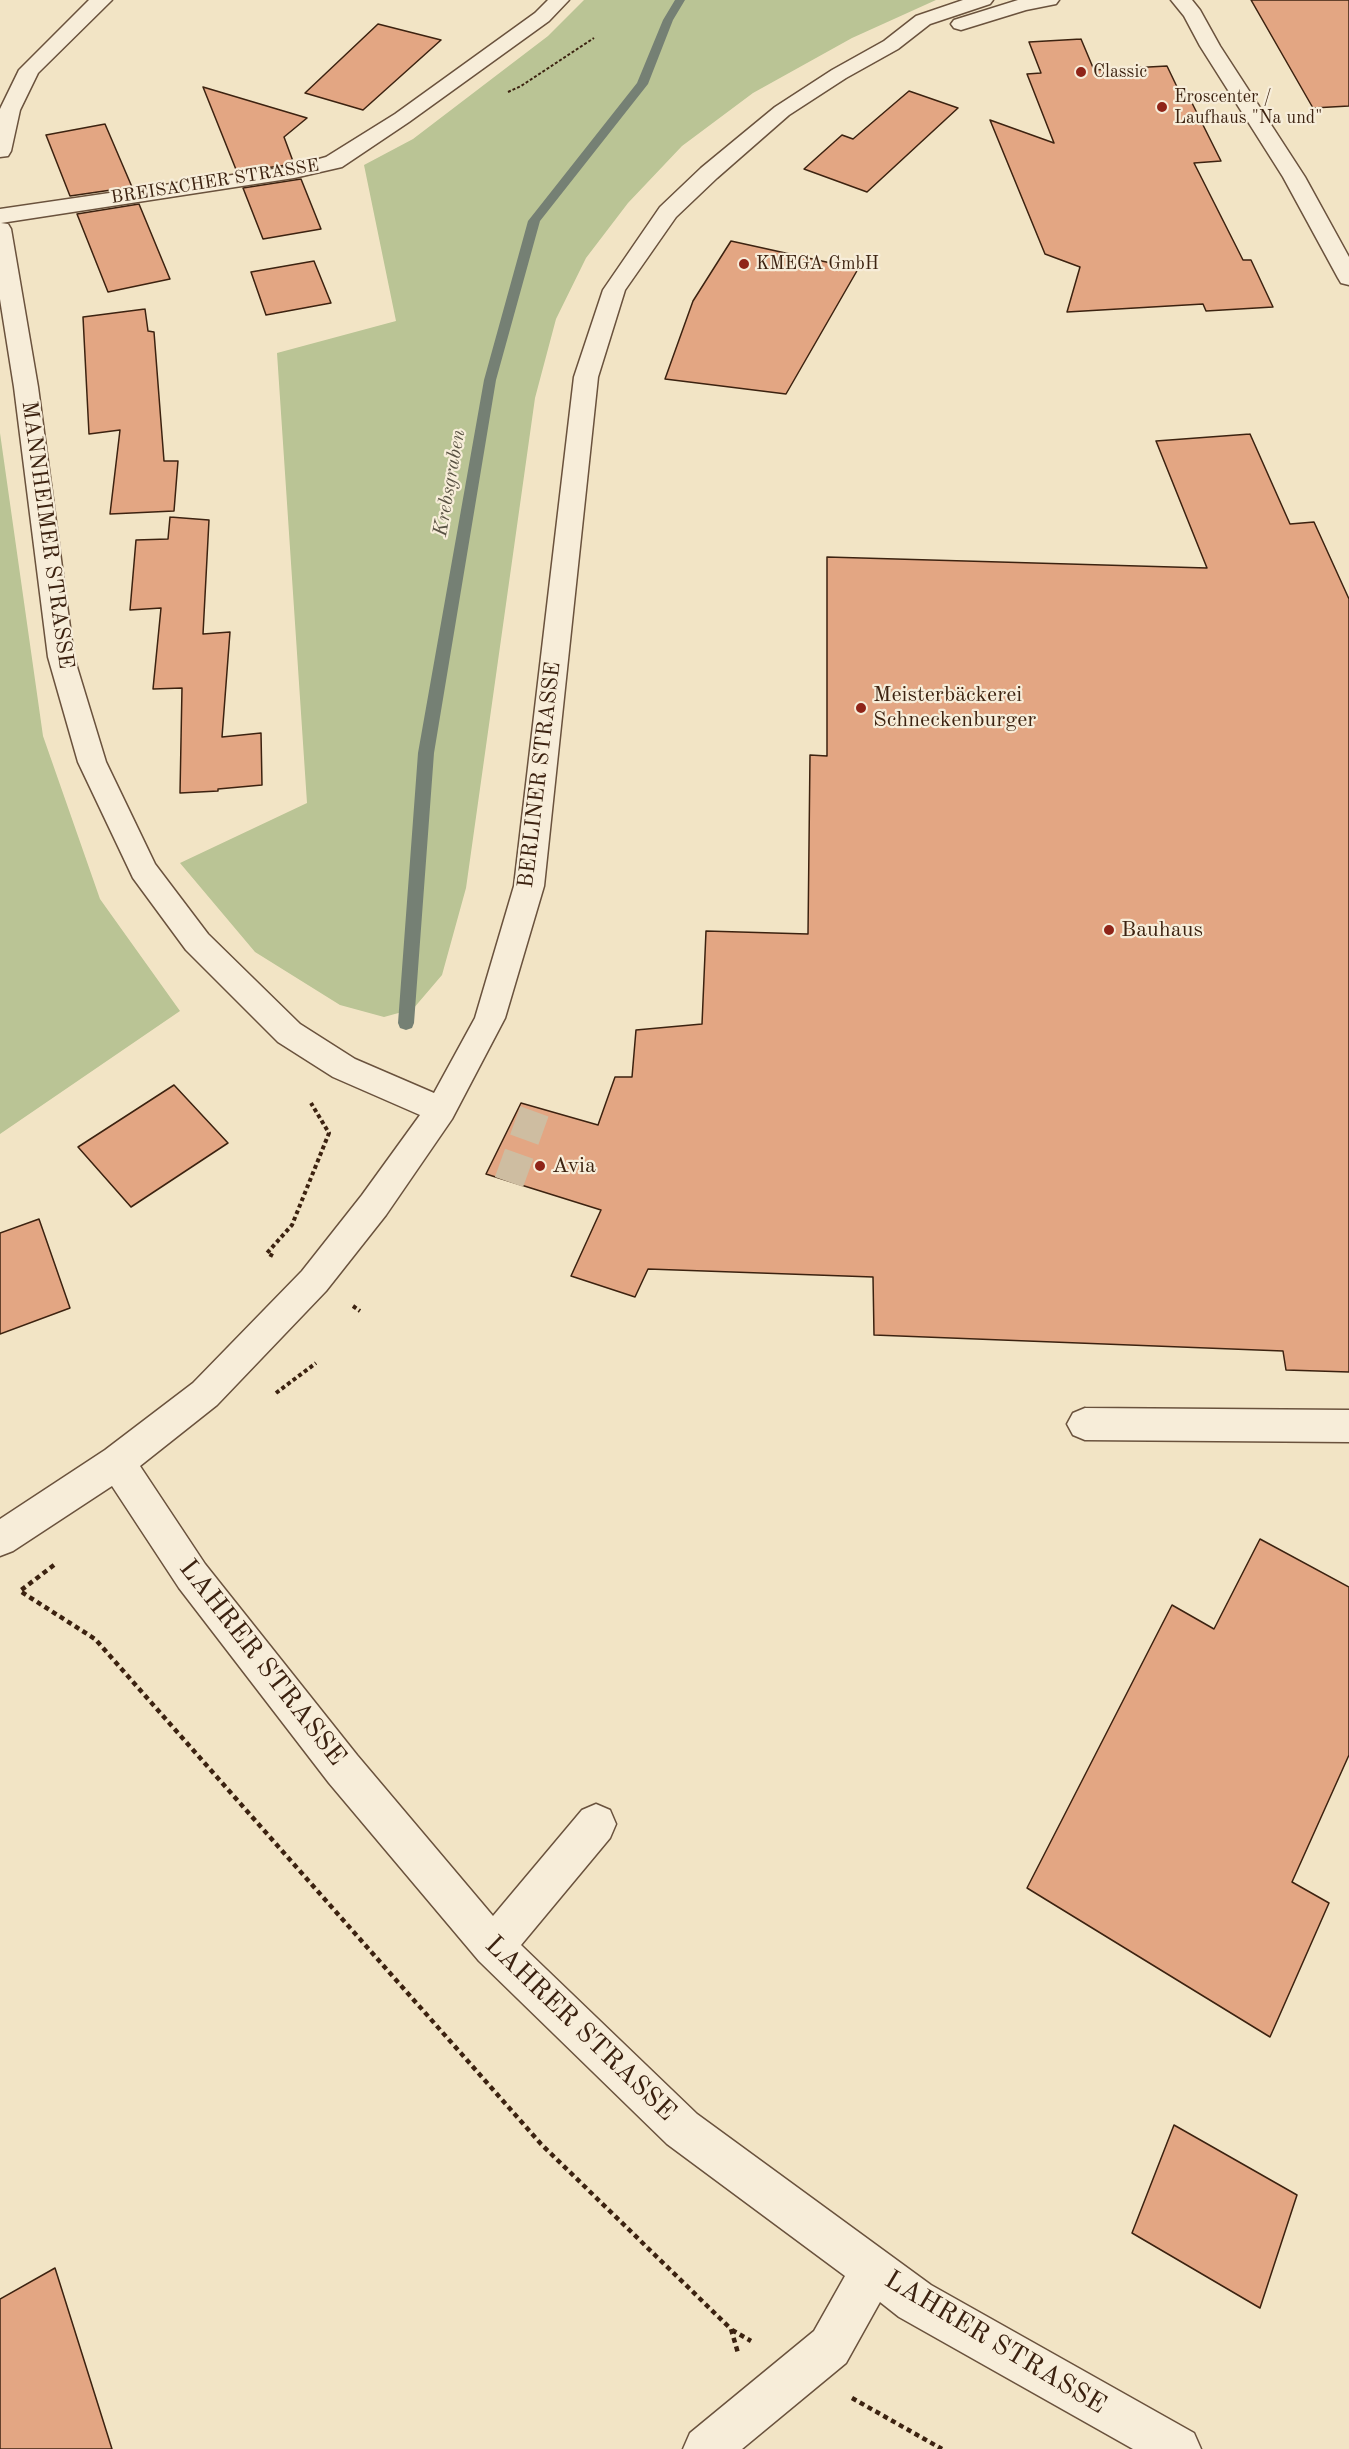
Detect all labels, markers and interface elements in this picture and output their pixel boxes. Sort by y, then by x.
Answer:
place label: Classic [1093,61,1147,83]
marker: Classic [1074,65,1088,79]
place label: Eroscenter / Laufhaus "Na und" [1174,86,1322,128]
marker: Eroscenter / Laufhaus "Na und" [1155,100,1169,114]
street label: BREISACHER STRASSE [109,155,321,209]
place label: KMEGA GmbH [756,253,879,275]
marker: KMEGA GmbH [737,257,751,271]
street label: MANNHEIMER STRASSE [15,399,79,671]
water label: Krebsgraben [429,428,471,538]
street label: BERLINER STRASSE [513,660,567,890]
place label: Meisterbäckerei Schneckenburger [873,682,1036,734]
marker: Meisterbäckerei Schneckenburger [854,701,868,715]
place label: Bauhaus [1121,917,1203,943]
marker: Bauhaus [1102,923,1116,937]
place label: Avia [552,1153,596,1179]
marker: Avia [533,1159,547,1173]
street label: LAHRER STRASSE [171,1553,353,1773]
street label: LAHRER STRASSE [478,1929,682,2129]
street label: LAHRER STRASSE [878,2264,1112,2422]

